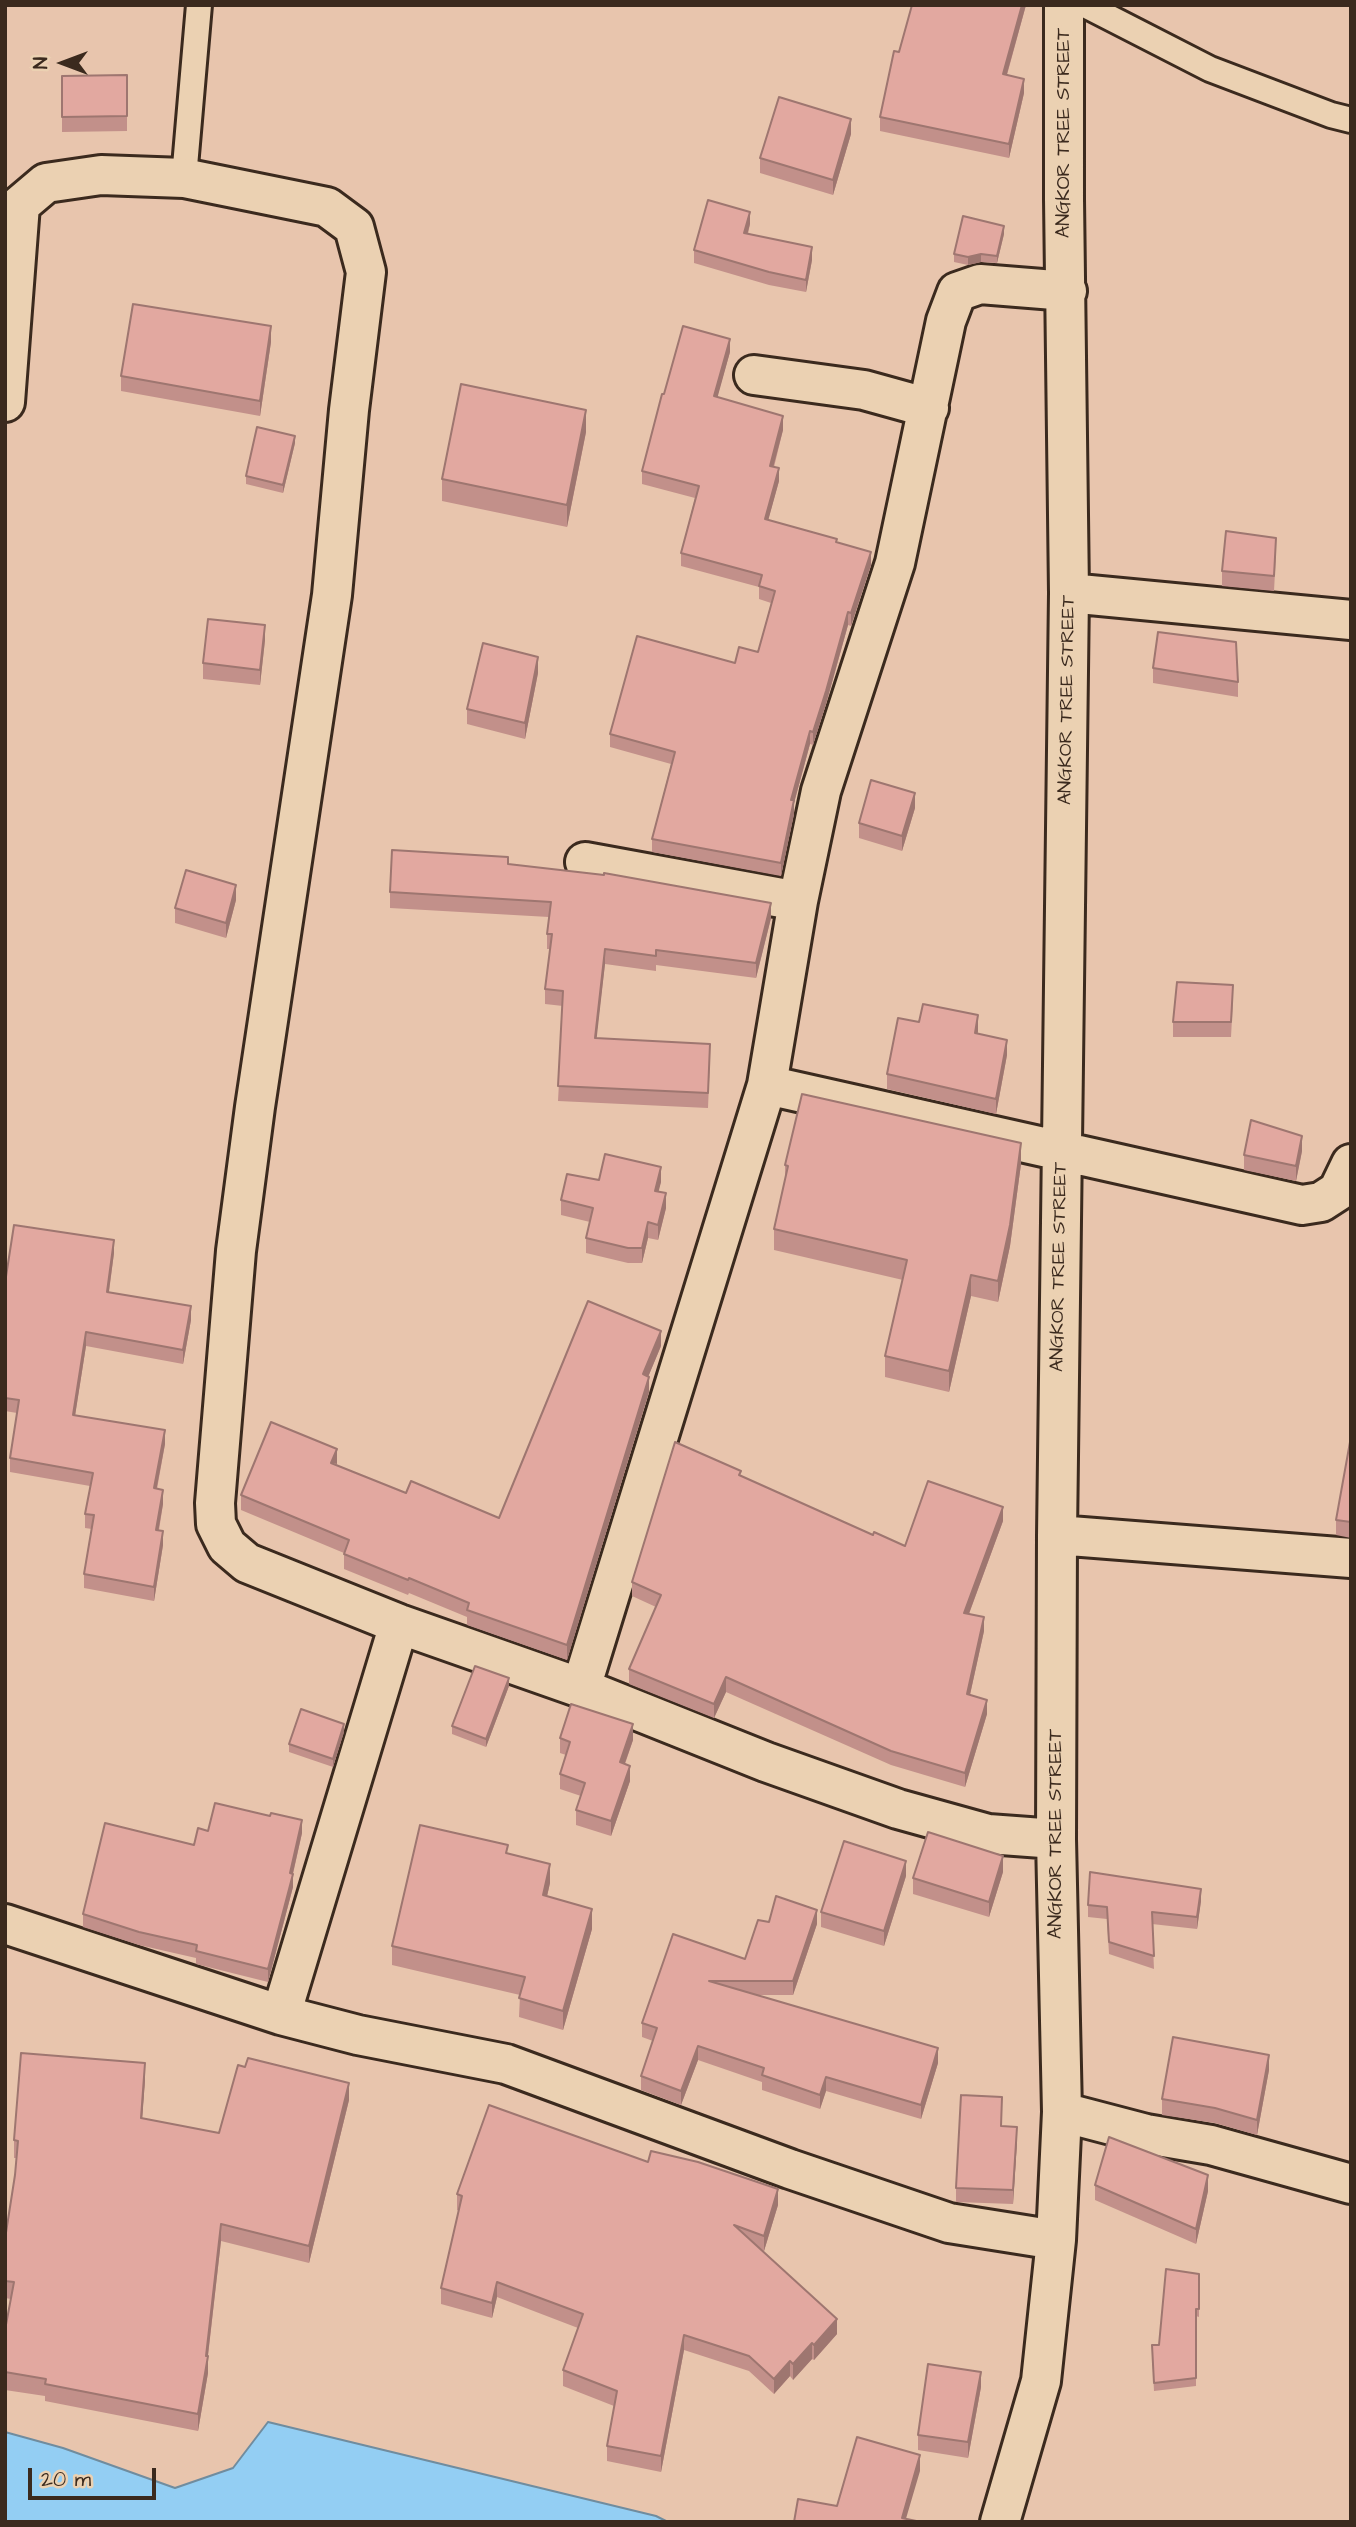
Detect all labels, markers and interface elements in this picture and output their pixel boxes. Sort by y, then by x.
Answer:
north arrow [28,28,98,98]
street label: ANGKOR TREE STREET [1054,28,1076,238]
text: N [28,57,55,69]
street label: ANGKOR TREE STREET [1055,595,1081,805]
street label: ANGKOR TREE STREET [1047,1162,1073,1372]
street label: ANGKOR TREE STREET [1046,1729,1068,1939]
scale bar [32,2454,159,2498]
text: 20 m [41,2465,91,2494]

